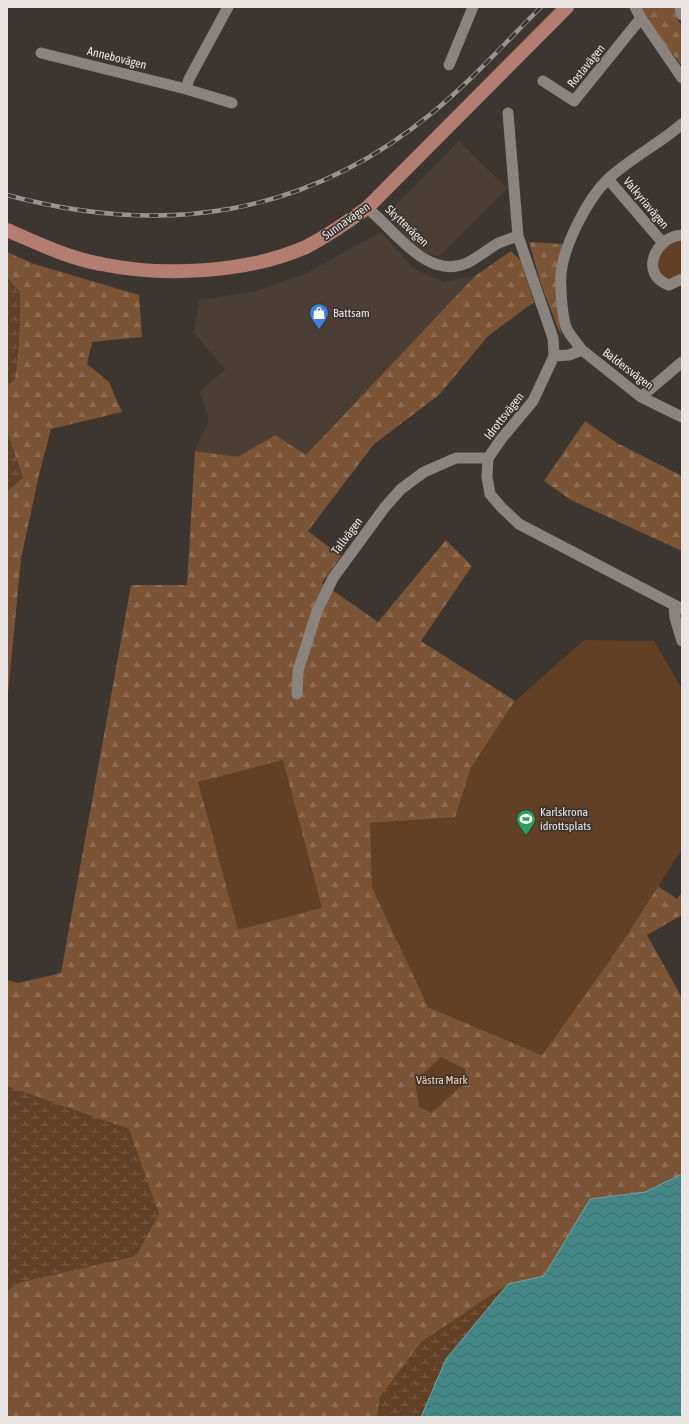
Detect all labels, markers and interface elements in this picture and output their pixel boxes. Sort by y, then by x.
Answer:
street label: Rostavägen [564,42,608,90]
street label: Annebovägen [86,44,148,72]
street label: Valkyriavägen [620,174,672,232]
street label: Sunnavägen [320,200,372,242]
street label: Skyttevägen [382,202,432,250]
shop icon: Battsam [308,302,330,330]
place label: Battsam [333,306,370,320]
street label: Baldersvägen [600,345,656,393]
street label: Idrottsvägen [481,390,527,442]
street label: Tallvägen [329,515,365,557]
place label: Karlskrona idrottsplats [540,805,591,833]
sports icon: Karlskrona idrottsplats [515,808,537,836]
park label: Västra Mark [416,1073,469,1087]

